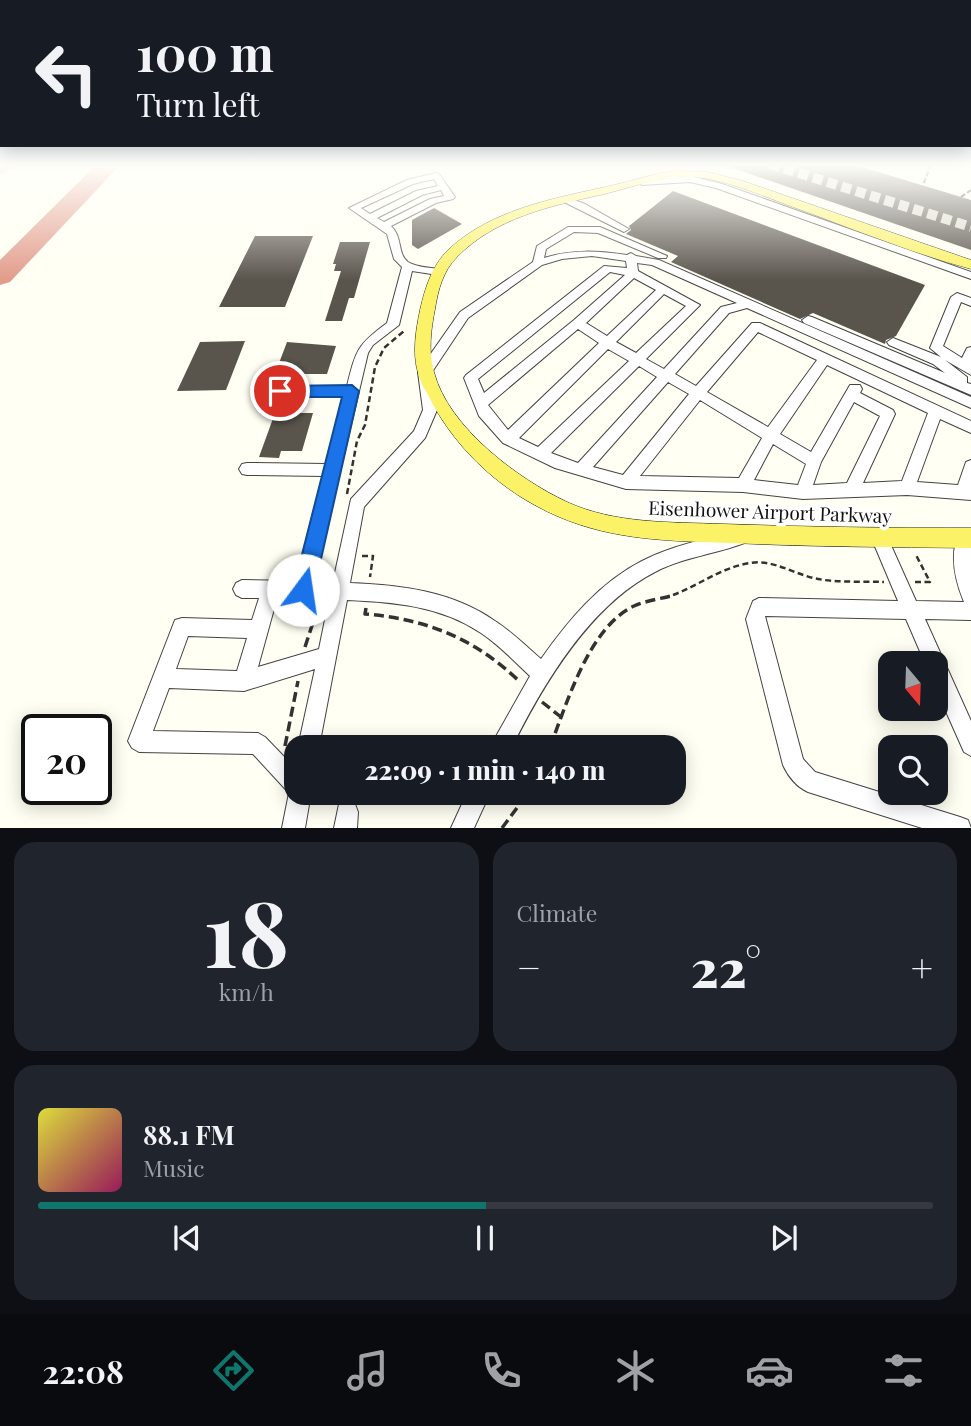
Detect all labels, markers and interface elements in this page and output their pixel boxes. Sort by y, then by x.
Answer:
text: 100 m [136,19,274,84]
icon: left [21,28,112,119]
text: Turn left [136,82,260,125]
pin [250,361,310,421]
icon: arrive [261,372,299,410]
street label: Eisenhower Airport Parkway [648,494,893,528]
position arrow [266,553,340,627]
north arrow [878,651,948,721]
map controls [878,651,948,805]
speed limit sign: 20 [21,714,112,805]
button: search [878,735,948,805]
text: 22:09 · 1 min · 140 m [364,752,606,787]
text: 18 [203,870,289,991]
text: Climate [517,897,597,928]
text: 22° [691,932,761,1001]
text: − [517,941,541,992]
text: + [911,941,933,992]
text: km/h [219,976,274,1007]
text: 88.1 FM [143,1117,235,1152]
text: Music [143,1152,204,1183]
icon: previous [168,1219,206,1257]
icon: pause [466,1219,504,1257]
icon: next [765,1219,803,1257]
icon: directions [209,1346,258,1395]
icon: music [343,1346,392,1395]
icon: phone [477,1346,526,1395]
icon: climate [611,1346,660,1395]
icon: car [745,1346,794,1395]
icon: filters [879,1346,928,1395]
text: 22:08 [43,1349,124,1392]

